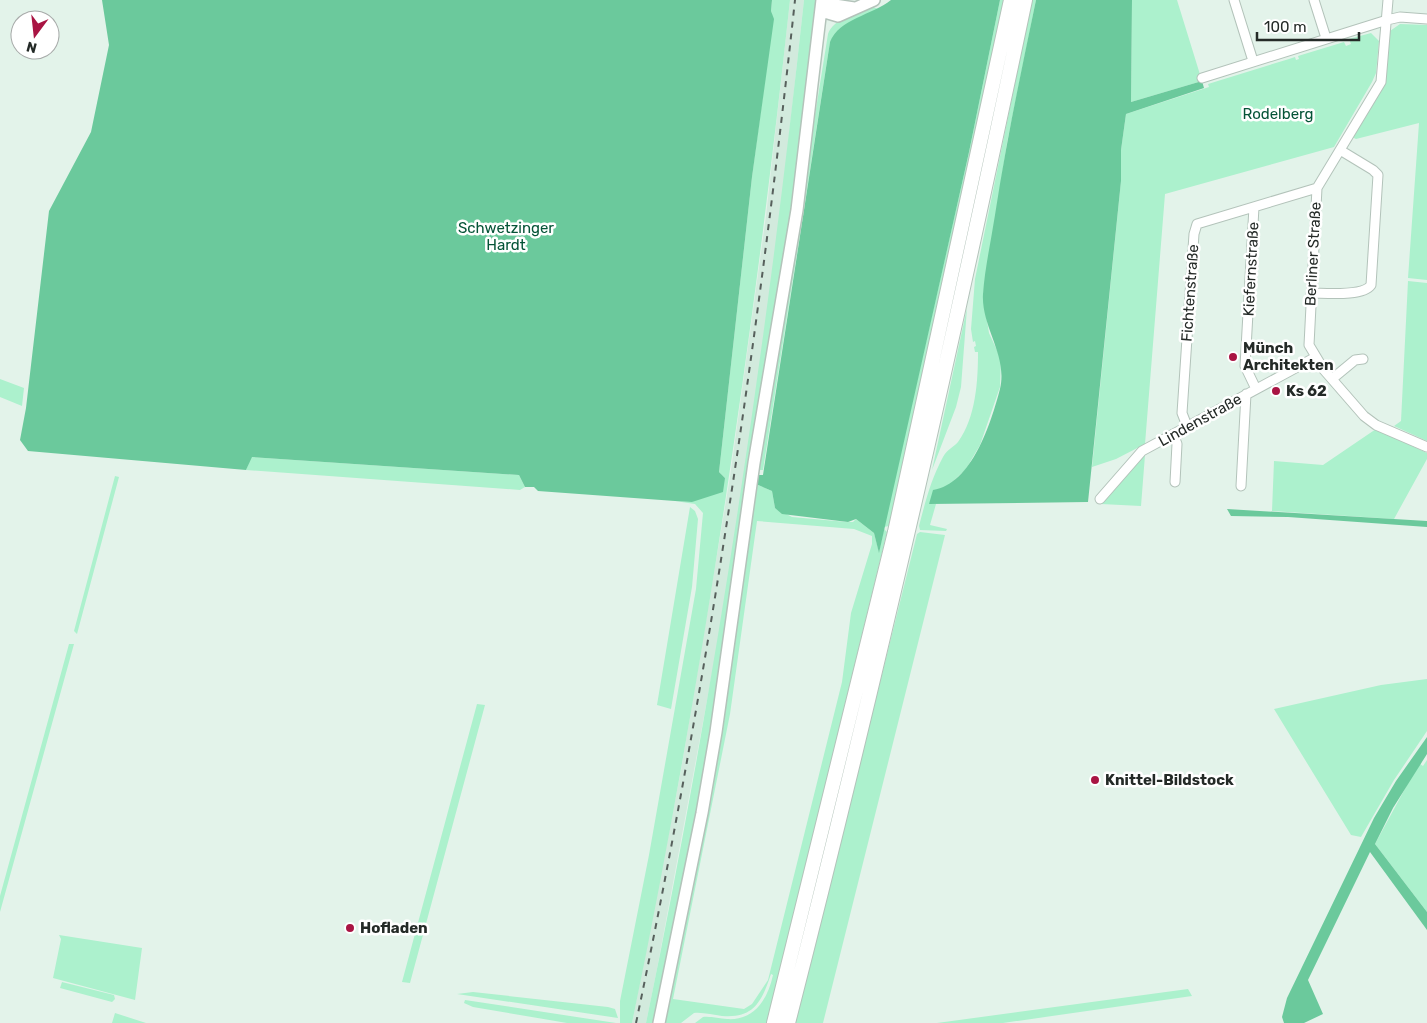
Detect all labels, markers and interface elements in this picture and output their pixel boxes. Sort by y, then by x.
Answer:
north arrow [10,10,60,60]
scale bar [1257,10,1360,42]
text: 100 m [1264,18,1306,36]
text: N [25,38,39,57]
park label: Rodelberg [1242,105,1314,123]
street label: Berliner Straße [1301,201,1325,307]
park label: Schwetzinger Hardt [458,219,554,254]
street label: Kiefernstraße [1240,221,1262,317]
street label: Fichtenstraße [1178,244,1202,342]
place label: Münch Architekten [1243,339,1334,374]
marker: Münch Architekten [1227,351,1239,363]
place label: Ks 62 [1286,382,1327,400]
marker: Ks 62 [1270,385,1282,397]
street label: Lindenstraße [1155,390,1245,450]
place label: Knittel-Bildstock [1105,771,1234,789]
marker: Knittel-Bildstock [1089,774,1101,786]
place label: Hofladen [360,919,428,937]
marker: Hofladen [344,922,356,934]

